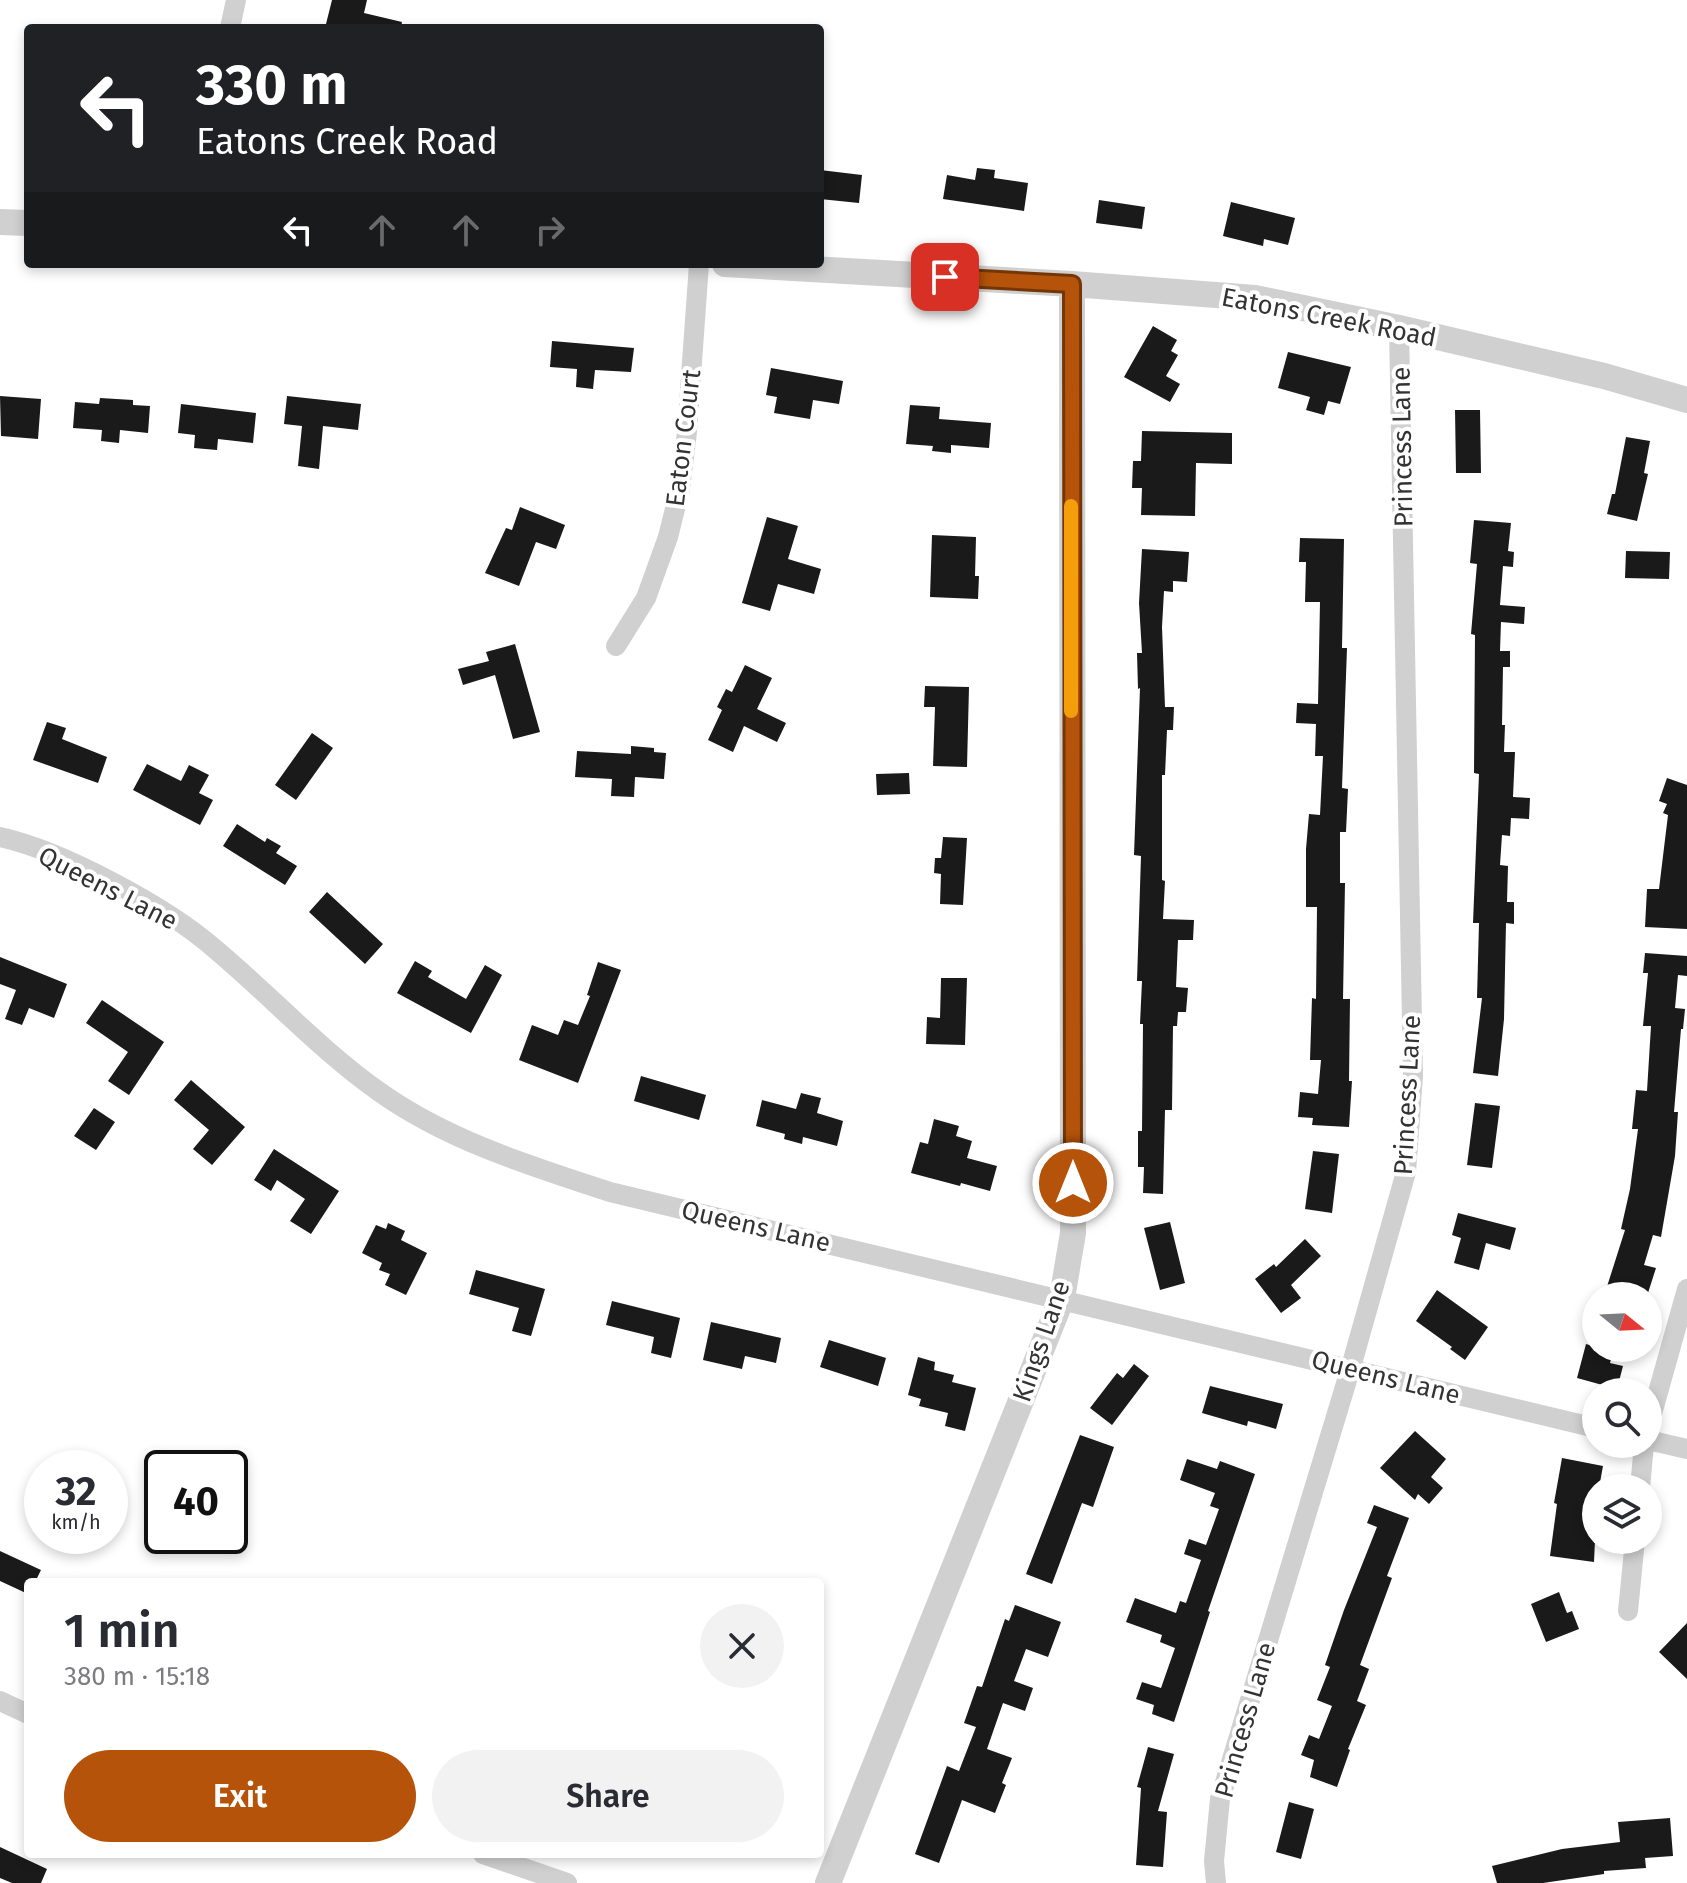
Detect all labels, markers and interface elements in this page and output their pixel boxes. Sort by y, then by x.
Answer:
text: 330 m [196,52,348,119]
icon: left [64,56,168,160]
text: Eatons Creek Road [196,120,498,164]
icon: left [276,208,320,252]
icon: ahead [360,208,404,252]
icon: ahead [444,208,488,252]
icon: right [528,208,572,252]
pin [911,243,979,311]
icon: arrive [923,255,967,299]
street label: Eatons Creek Road [1219,281,1439,354]
street label: Eaton Court [660,367,707,508]
street label: Princess Lane [1386,367,1419,527]
street label: Queens Lane [33,840,183,937]
street label: Princess Lane [1388,1014,1427,1176]
position arrow [1031,1141,1115,1225]
street label: Queens Lane [678,1194,833,1259]
street label: Kings Lane [1006,1276,1077,1406]
north arrow [1582,1282,1662,1362]
map controls [1582,1282,1662,1554]
street label: Queens Lane [1308,1344,1463,1411]
button: search [1582,1378,1662,1458]
speed limit sign: 40 [144,1450,248,1554]
text: 32 [55,1468,97,1516]
button: layers [1582,1474,1662,1554]
text: km/h [51,1510,101,1534]
text: 1 min [64,1602,180,1660]
button: close [700,1604,784,1688]
street label: Princess Lane [1208,1639,1282,1802]
text: 380 m · 15:18 [64,1661,210,1692]
button: Exit [64,1750,416,1842]
button: Share [432,1750,784,1842]

